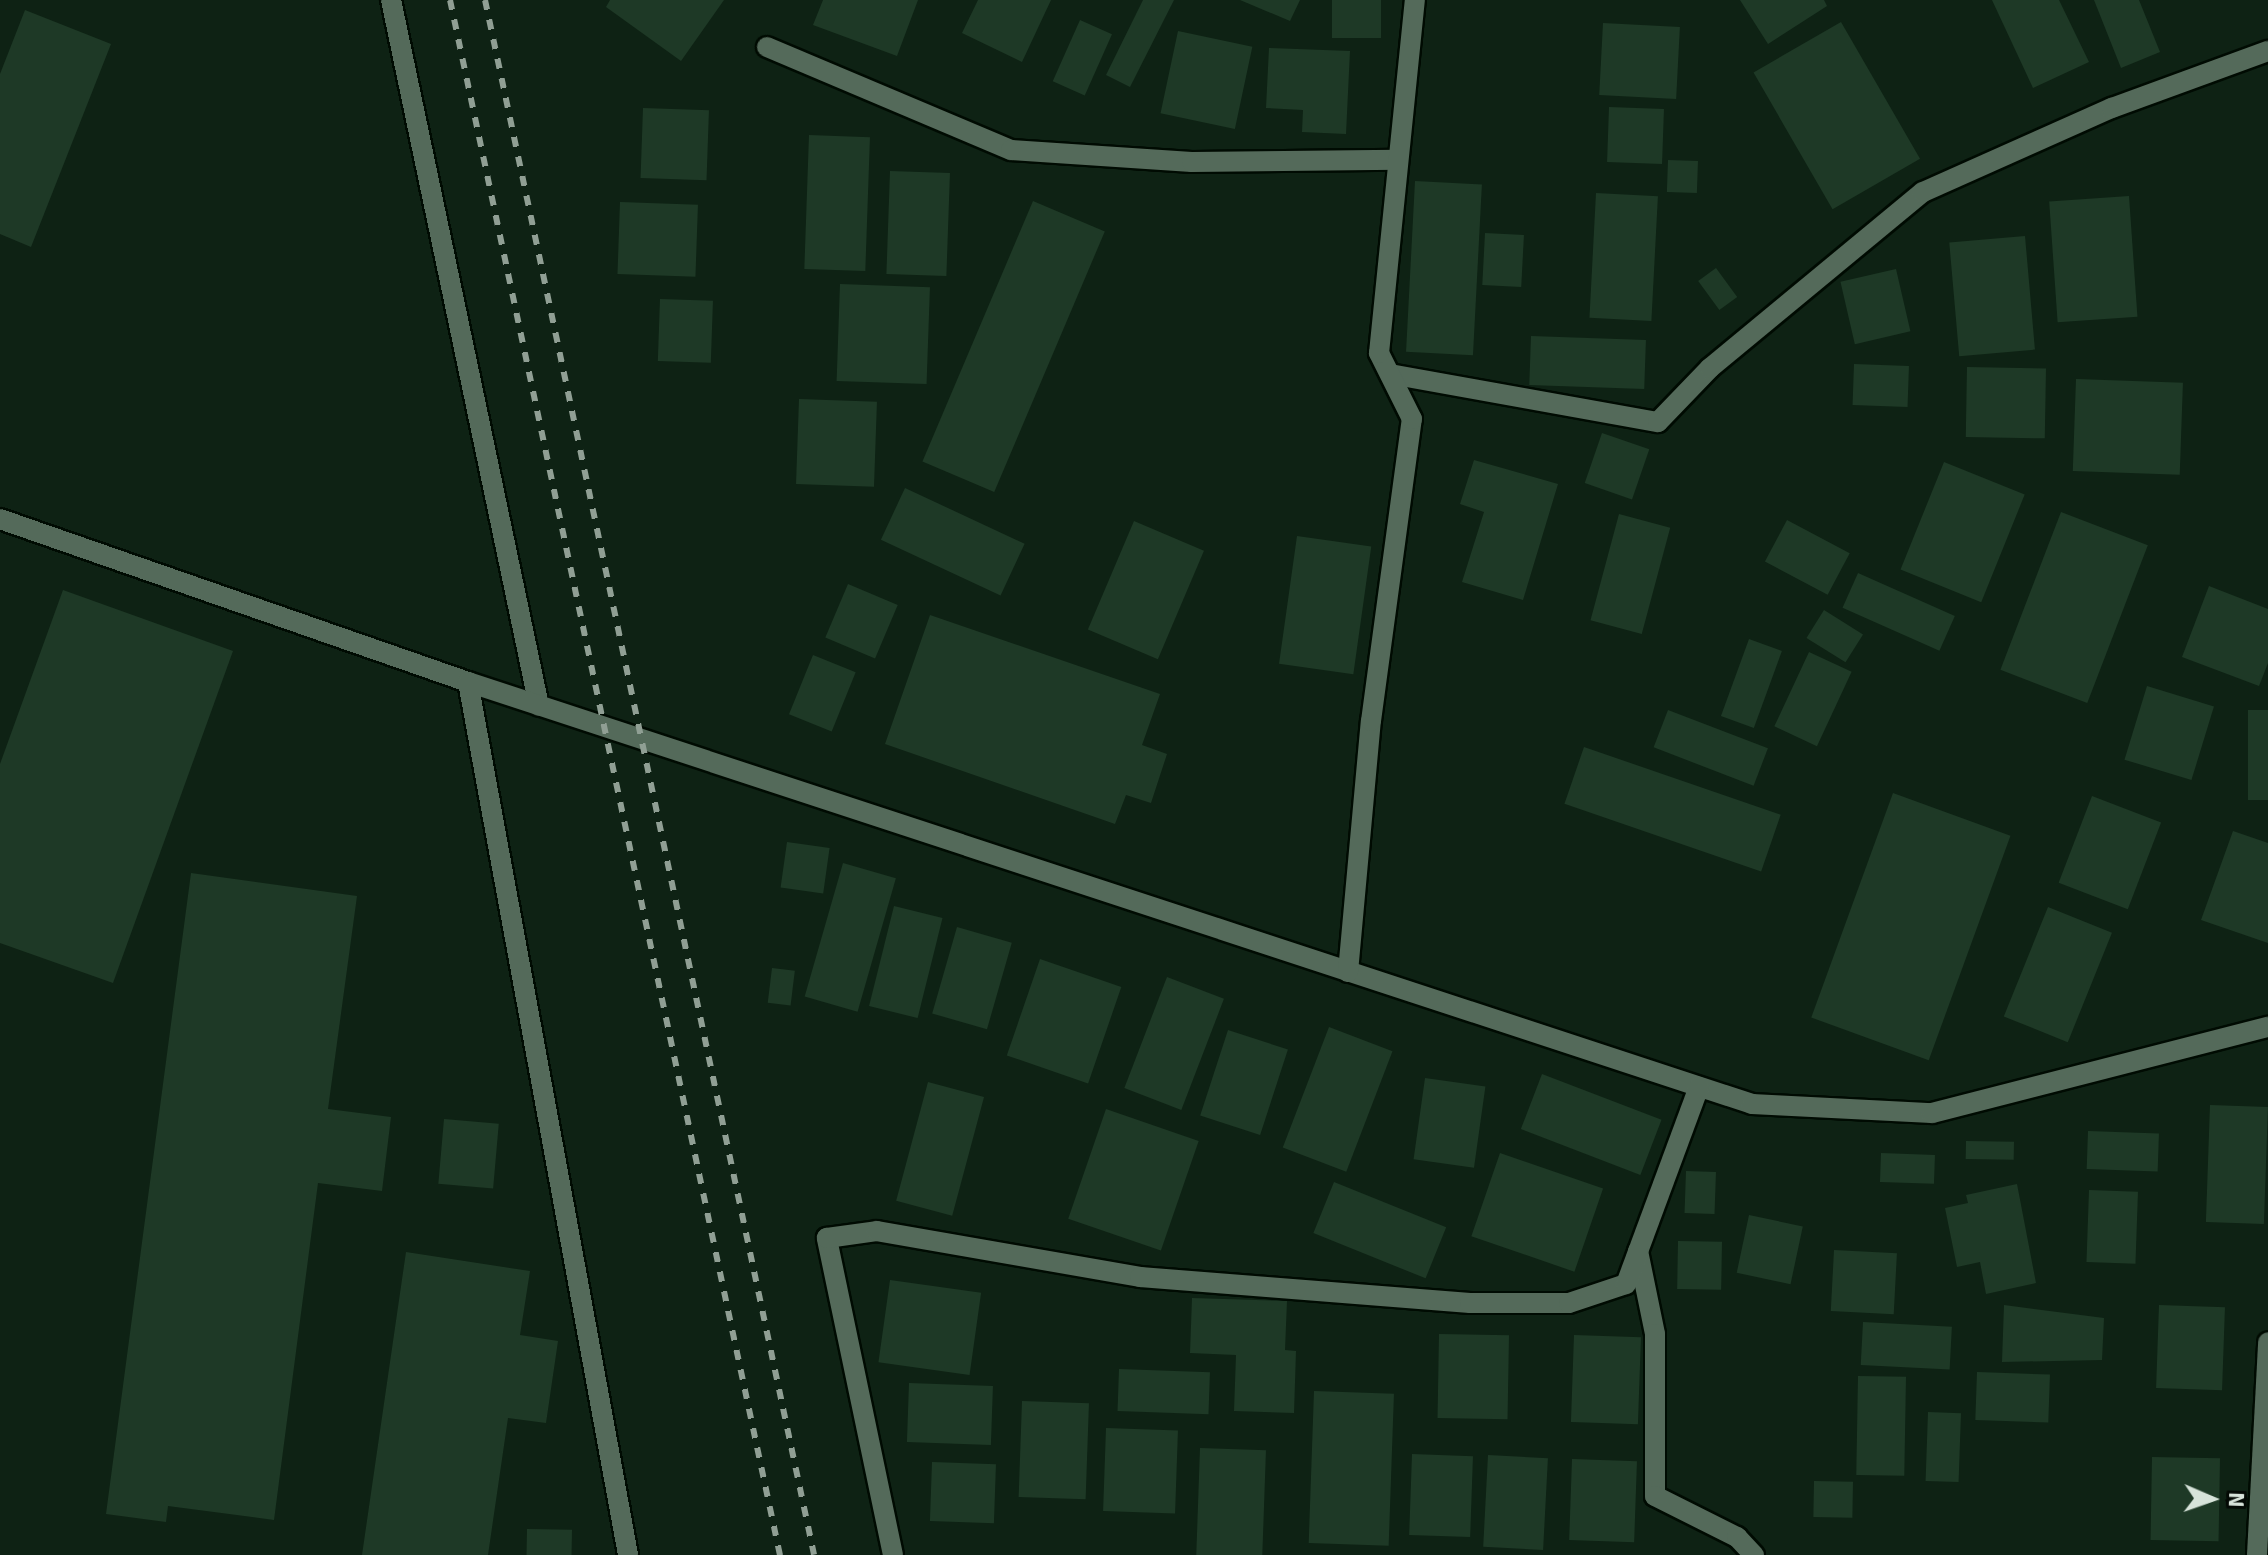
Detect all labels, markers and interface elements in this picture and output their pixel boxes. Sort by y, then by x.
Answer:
north arrow [2172,1459,2252,1539]
text: N [2223,1492,2250,1508]

